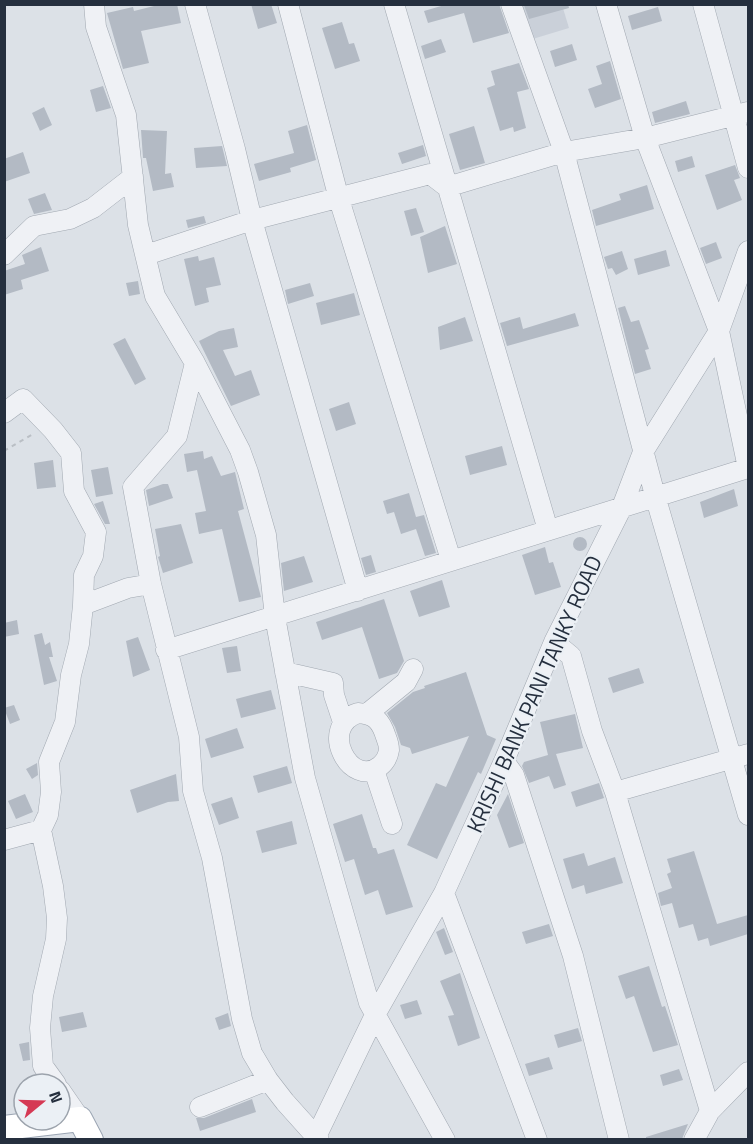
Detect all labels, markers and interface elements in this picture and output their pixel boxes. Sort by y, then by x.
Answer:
street label: KRISHI BANK PANI TANKY ROAD [457,550,611,838]
north arrow [12,1072,72,1132]
text: N [43,1088,69,1106]

